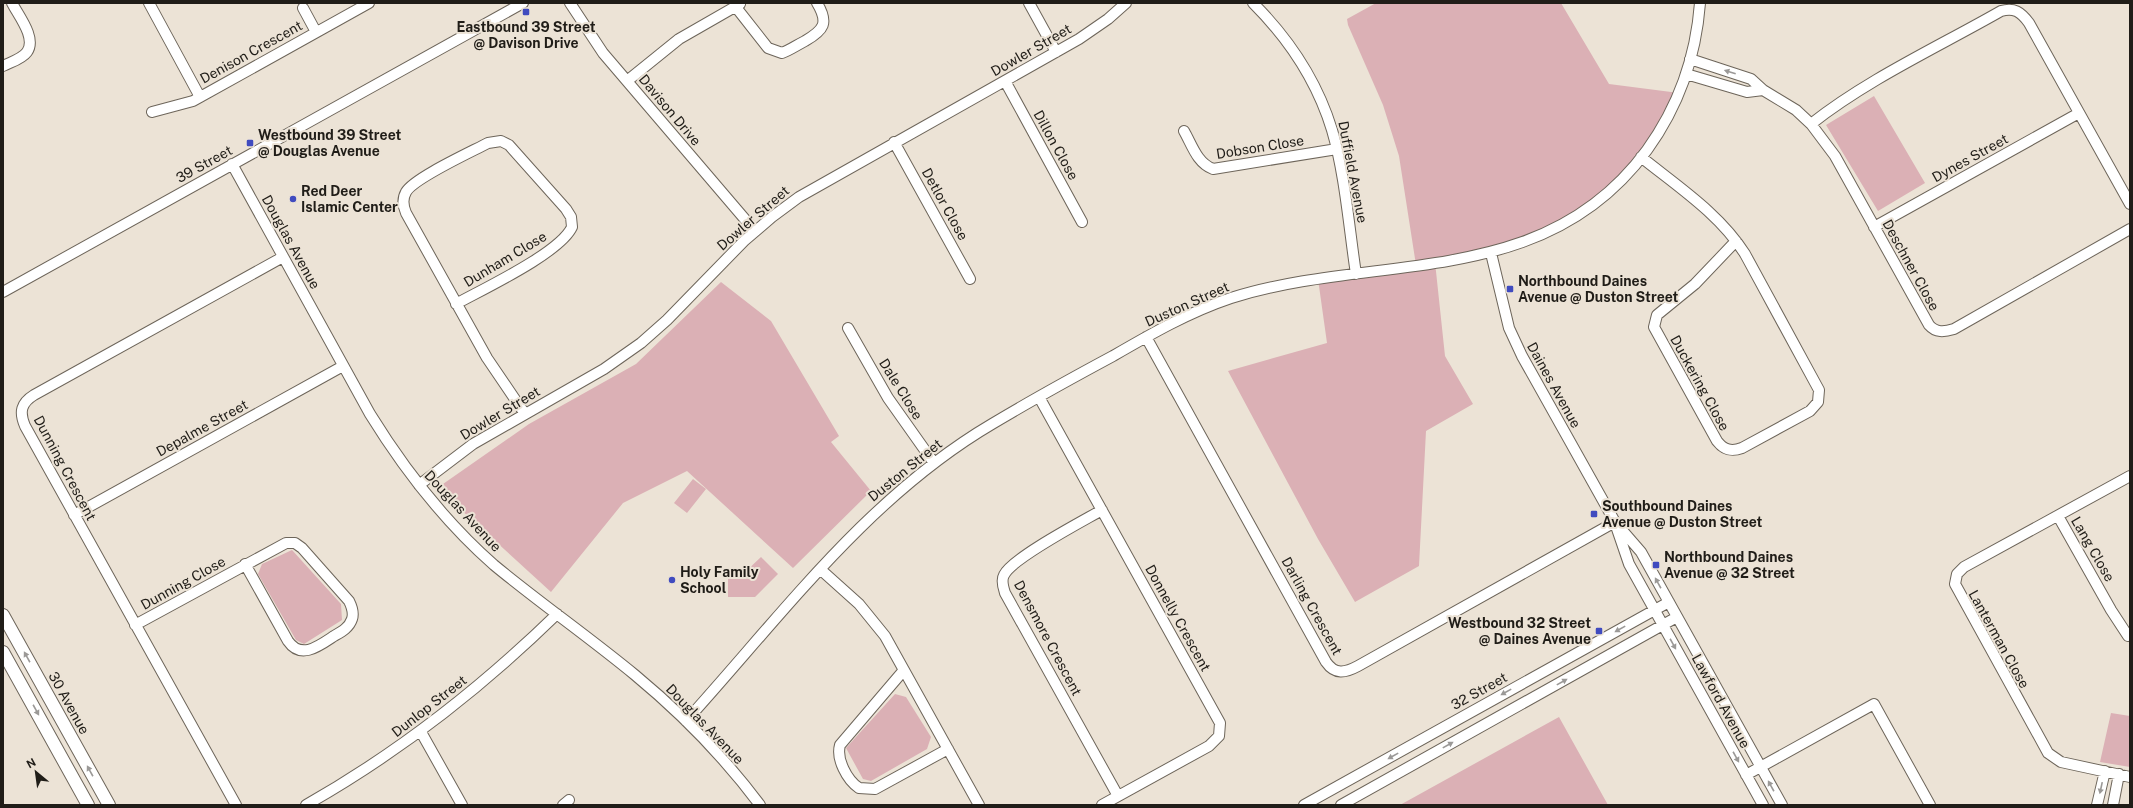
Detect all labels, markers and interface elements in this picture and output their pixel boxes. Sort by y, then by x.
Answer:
marker: Eastbound 39 Street @ Davison Drive [521,7,531,17]
street label: Denison Crescent [197,17,305,87]
place label: Eastbound 39 Street @ Davison Drive [456,19,596,51]
street label: Dowler Street [988,21,1074,79]
one-way arrow [1724,69,1736,75]
street label: Davison Drive [636,71,704,149]
street label: Dillon Close [1030,107,1082,183]
street label: Duffield Avenue [1335,120,1371,224]
place label: Westbound 39 Street @ Douglas Avenue [258,127,402,159]
street label: Dynes Street [1929,131,2011,185]
street label: Dobson Close [1215,132,1305,162]
marker: Westbound 39 Street @ Douglas Avenue [245,138,255,148]
street label: 39 Street [173,142,235,186]
street label: Detlor Close [919,165,971,243]
street label: Dowler Street [714,182,792,254]
place label: Red Deer Islamic Center [301,183,398,215]
street label: Douglas Avenue [259,192,323,292]
marker: Red Deer Islamic Center [288,194,298,204]
street label: Deschner Close [1879,217,1943,313]
street label: Dunham Close [461,228,549,290]
place label: Northbound Daines Avenue @ Duston Street [1518,273,1679,305]
street label: Duston Street [1142,278,1232,330]
marker: Northbound Daines Avenue @ Duston Street [1505,284,1515,294]
street label: Duckering Close [1667,333,1733,433]
street label: Daines Avenue [1524,339,1584,431]
street label: Dale Close [876,356,926,423]
street label: Dowler Street [457,383,543,443]
street label: Depalme Street [153,396,251,460]
street label: Dunning Crescent [31,413,99,523]
street label: Duston Street [865,435,945,505]
street label: Douglas Avenue [421,467,505,555]
place label: Southbound Daines Avenue @ Duston Street [1602,498,1763,530]
marker: Southbound Daines Avenue @ Duston Street [1589,509,1599,519]
street label: Lang Close [2068,514,2118,584]
place label: Northbound Daines Avenue @ 32 Street [1664,549,1795,581]
street label: Dunning Close [138,553,228,613]
street label: Darling Crescent [1278,554,1346,658]
marker: Northbound Daines Avenue @ 32 Street [1651,560,1661,570]
street label: Donnelly Crescent [1142,562,1214,674]
place label: Holy Family School [680,564,759,596]
marker: Holy Family School [667,575,677,585]
one-way arrow [1655,577,1661,589]
street label: Densmore Crescent [1011,578,1085,698]
street label: Lanterman Close [1965,587,2033,691]
place label: Westbound 32 Street @ Daines Avenue [1448,615,1591,647]
one-way arrow [1614,625,1626,632]
marker: Westbound 32 Street @ Daines Avenue [1594,626,1604,636]
one-way arrow [1669,638,1676,650]
one-way arrow [23,651,30,663]
street label: Lawford Avenue [1689,651,1753,751]
street label: 30 Avenue [45,669,93,737]
street label: 32 Street [1448,669,1510,713]
street label: Dunlop Street [388,672,470,740]
one-way arrow [1556,678,1568,685]
street label: Douglas Avenue [663,681,747,767]
one-way arrow [1500,689,1512,696]
one-way arrow [32,704,39,716]
one-way arrow [1442,742,1454,748]
one-way arrow [1733,751,1740,763]
north arrow [16,752,56,792]
one-way arrow [1387,752,1398,759]
text: N [24,756,38,771]
one-way arrow [87,765,93,777]
one-way arrow [1768,780,1775,792]
one-way arrow [2097,782,2103,794]

